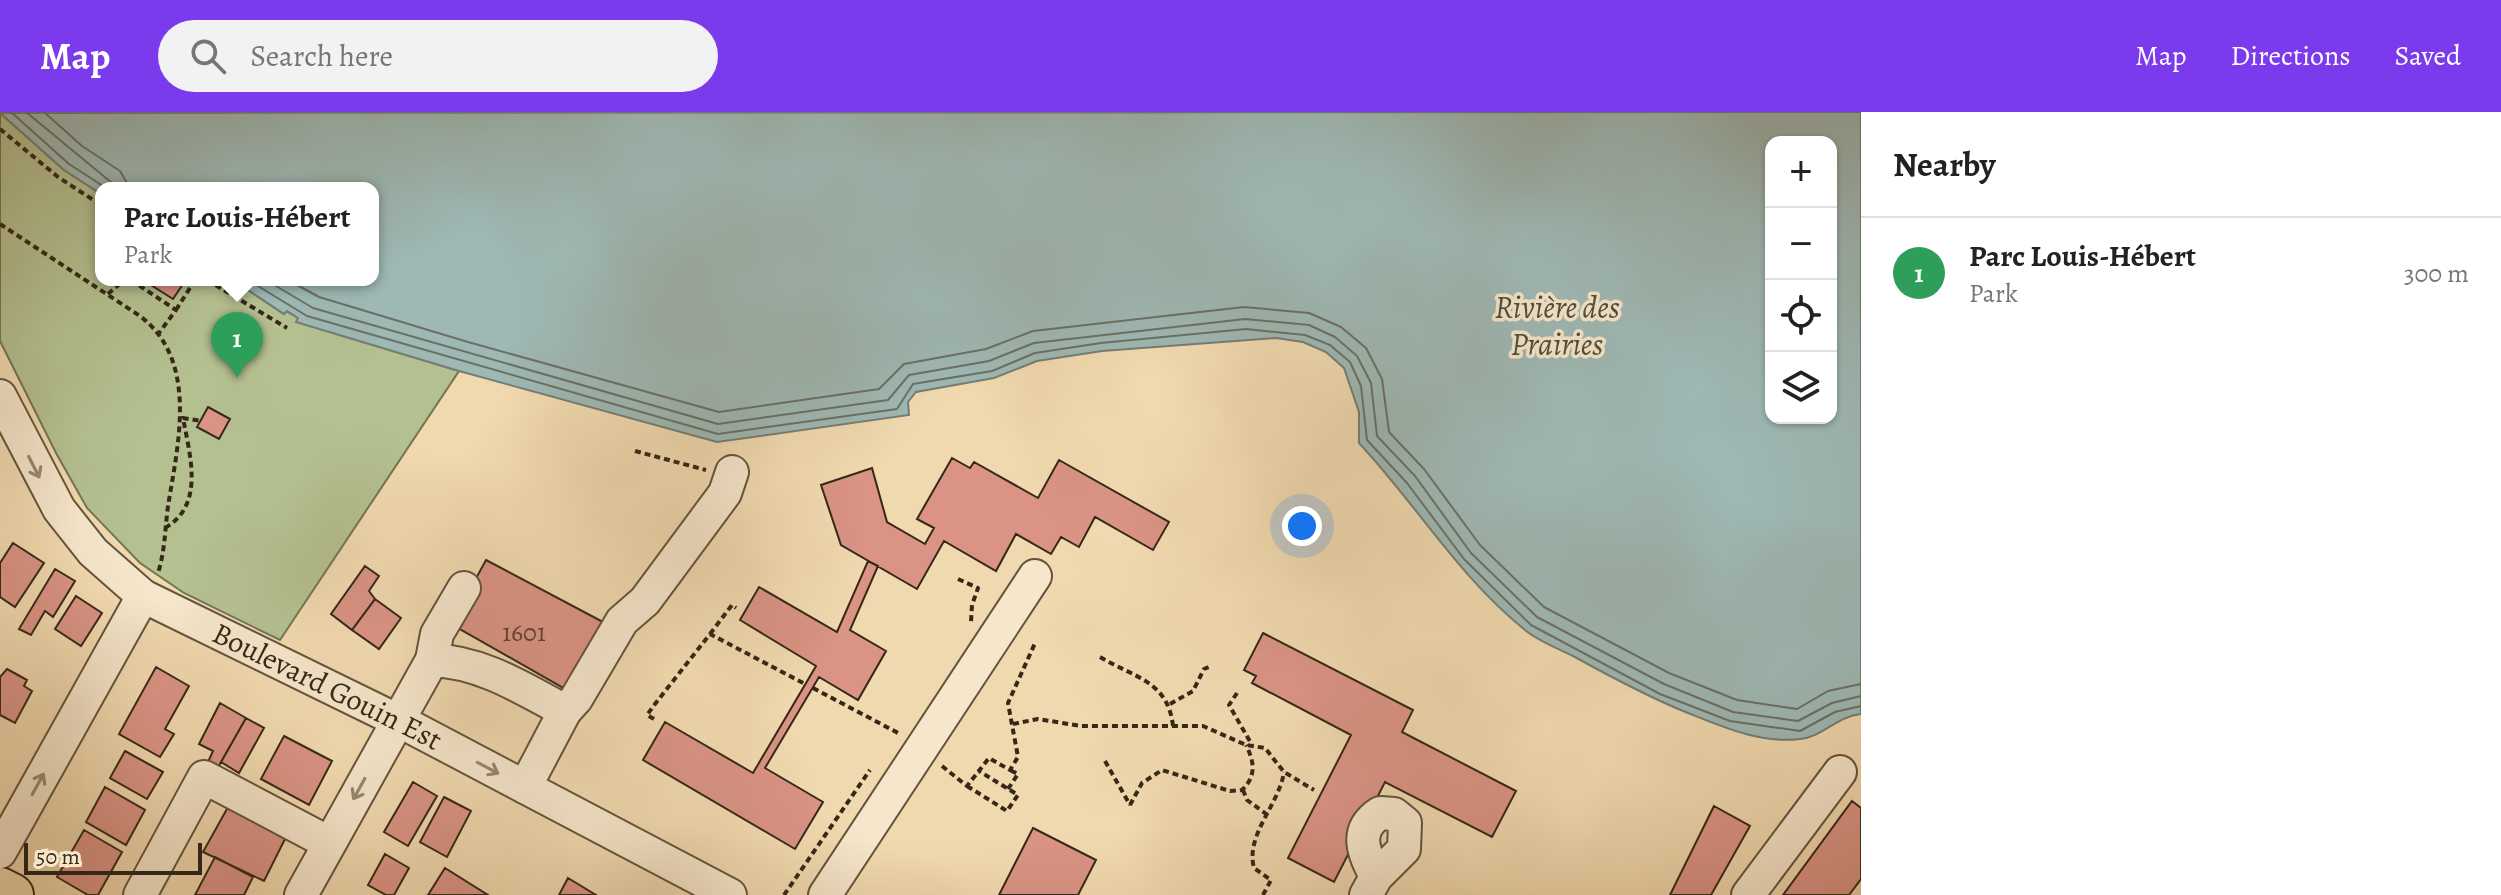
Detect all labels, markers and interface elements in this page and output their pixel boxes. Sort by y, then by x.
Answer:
search box [158,20,718,92]
text: Map [40,30,110,82]
icon: search [186,34,230,78]
text: Search here [250,36,393,76]
text: Map [2135,37,2186,75]
text: Directions [2230,37,2351,75]
text: Saved [2395,37,2461,75]
map controls [1765,136,1837,424]
button: + [1765,136,1837,208]
text: Nearby [1893,141,1996,188]
popup [95,182,379,286]
text: Parc Louis-Hébert [124,197,350,237]
button: − [1765,208,1837,280]
text: Parc Louis-Hébert [1969,236,2196,276]
text: Park [124,237,172,272]
text: 1 [1914,256,1924,291]
text: 300 m [2404,256,2469,291]
text: Park [1969,276,2018,311]
button: locate [1765,280,1837,352]
water label: Rivière des Prairies [1494,285,1620,366]
pin: 1 [211,312,263,378]
button: layers [1765,352,1837,424]
one-way arrow [27,454,43,478]
your location [1282,506,1322,546]
street label: Boulevard Gouin Est [206,613,449,760]
house number: 1601 [502,615,546,650]
one-way arrow [476,761,500,777]
one-way arrow [30,773,46,796]
one-way arrow [351,776,366,800]
scale bar [24,839,202,875]
text: 50 m [36,842,80,872]

